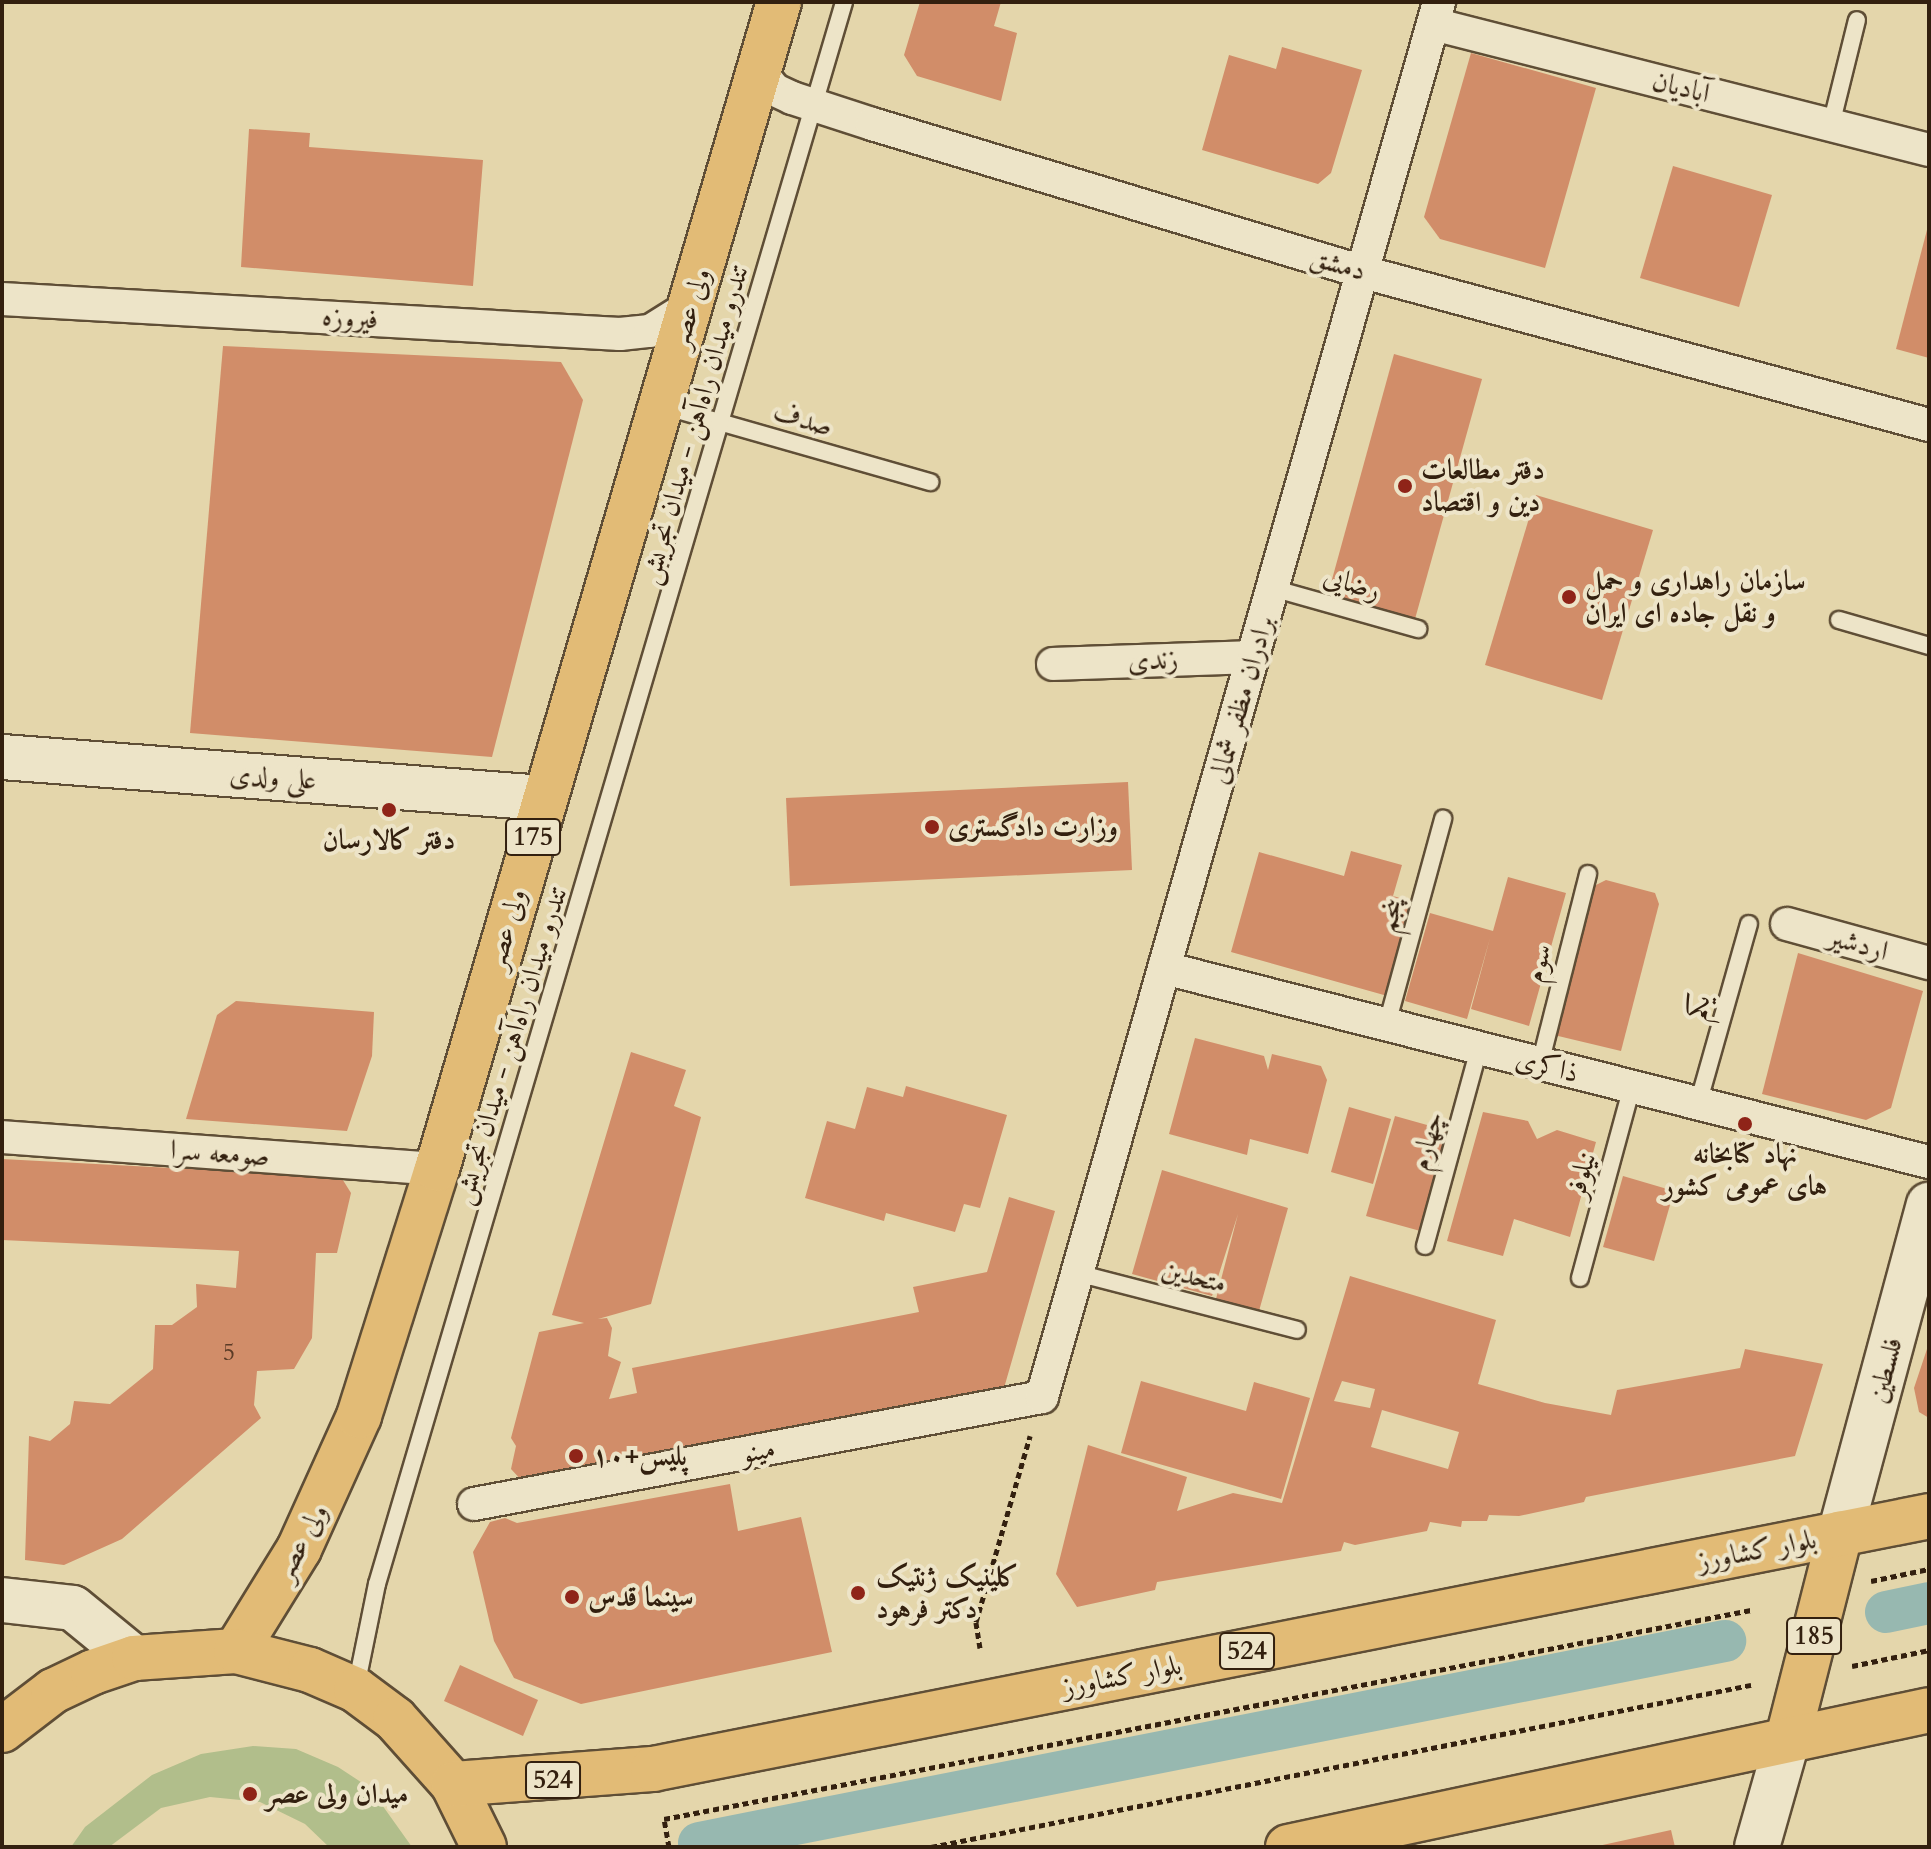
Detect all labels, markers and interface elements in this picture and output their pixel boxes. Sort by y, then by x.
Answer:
street label: آبادیان [1649,64,1713,110]
street label: دمشق [1306,240,1370,288]
street label: تندرو میدان راه‌آهن - میدان تجریش [632,260,756,588]
street label: ولی عصر [662,264,718,352]
street label: فیروزه [321,300,379,336]
street label: صدف [769,395,837,443]
place label: دفتر مطالعات دین و اقتصاد [1421,453,1545,519]
marker: دفتر مطالعات دین و اقتصاد [1396,477,1414,495]
street label: رضایی [1320,559,1384,607]
place label: سازمان راهداری و حمل و نقل جاده ای ایران [1585,564,1806,630]
marker: سازمان راهداری و حمل و نقل جاده ای ایران [1560,588,1578,606]
street label: برادران مظفر شمالی [1201,612,1281,788]
street label: زندی [1127,642,1179,678]
street label: علی ولدی [228,757,318,797]
marker: دفتر کالارسان [380,801,398,819]
place label: وزارت دادگستری [948,810,1118,844]
road number: 175 [505,815,561,859]
marker: وزارت دادگستری [923,818,941,836]
place label: دفتر کالارسان [323,823,455,857]
street label: تندرو میدان راه‌آهن - میدان تجریش [445,881,575,1209]
street label: ولی عصر [479,885,533,973]
street label: پنجم [1369,894,1411,936]
street label: اردشیر [1824,920,1892,968]
street label: سوم [1517,940,1559,986]
street label: یکم [1678,990,1718,1024]
street label: ذاکری [1512,1042,1582,1090]
street label: چهارم [1403,1108,1451,1174]
marker: نهاد کتابخانه های عمومی کشور [1736,1115,1754,1133]
street label: صومعه سرا [169,1133,271,1173]
place label: نهاد کتابخانه های عمومی کشور [1663,1137,1827,1203]
street label: نیلوفر [1559,1148,1603,1202]
street label: متحدین [1158,1252,1230,1300]
street label: فلسطین [1860,1334,1910,1406]
house number: 5 [223,1339,235,1367]
street label: مینو [738,1431,778,1471]
place label: پلیس+۱۰ [592,1439,687,1473]
marker: پلیس+۱۰ [567,1447,585,1465]
street label: ولی عصر [267,1498,335,1586]
street label: بلوار کشاورز [1695,1522,1819,1578]
place label: کلینیک ژنتیک دکتر فرهود [876,1560,1019,1626]
place label: سینما قدس [588,1580,694,1614]
marker: کلینیک ژنتیک دکتر فرهود [847,1582,869,1604]
marker: سینما قدس [563,1588,581,1606]
road number: 185 [1786,1614,1842,1658]
road number: 524 [1219,1629,1275,1673]
street label: بلوار کشاورز [1060,1648,1184,1704]
road number: 524 [525,1758,581,1802]
place label: میدان ولی عصر [266,1777,408,1811]
marker: میدان ولی عصر [241,1785,259,1803]

